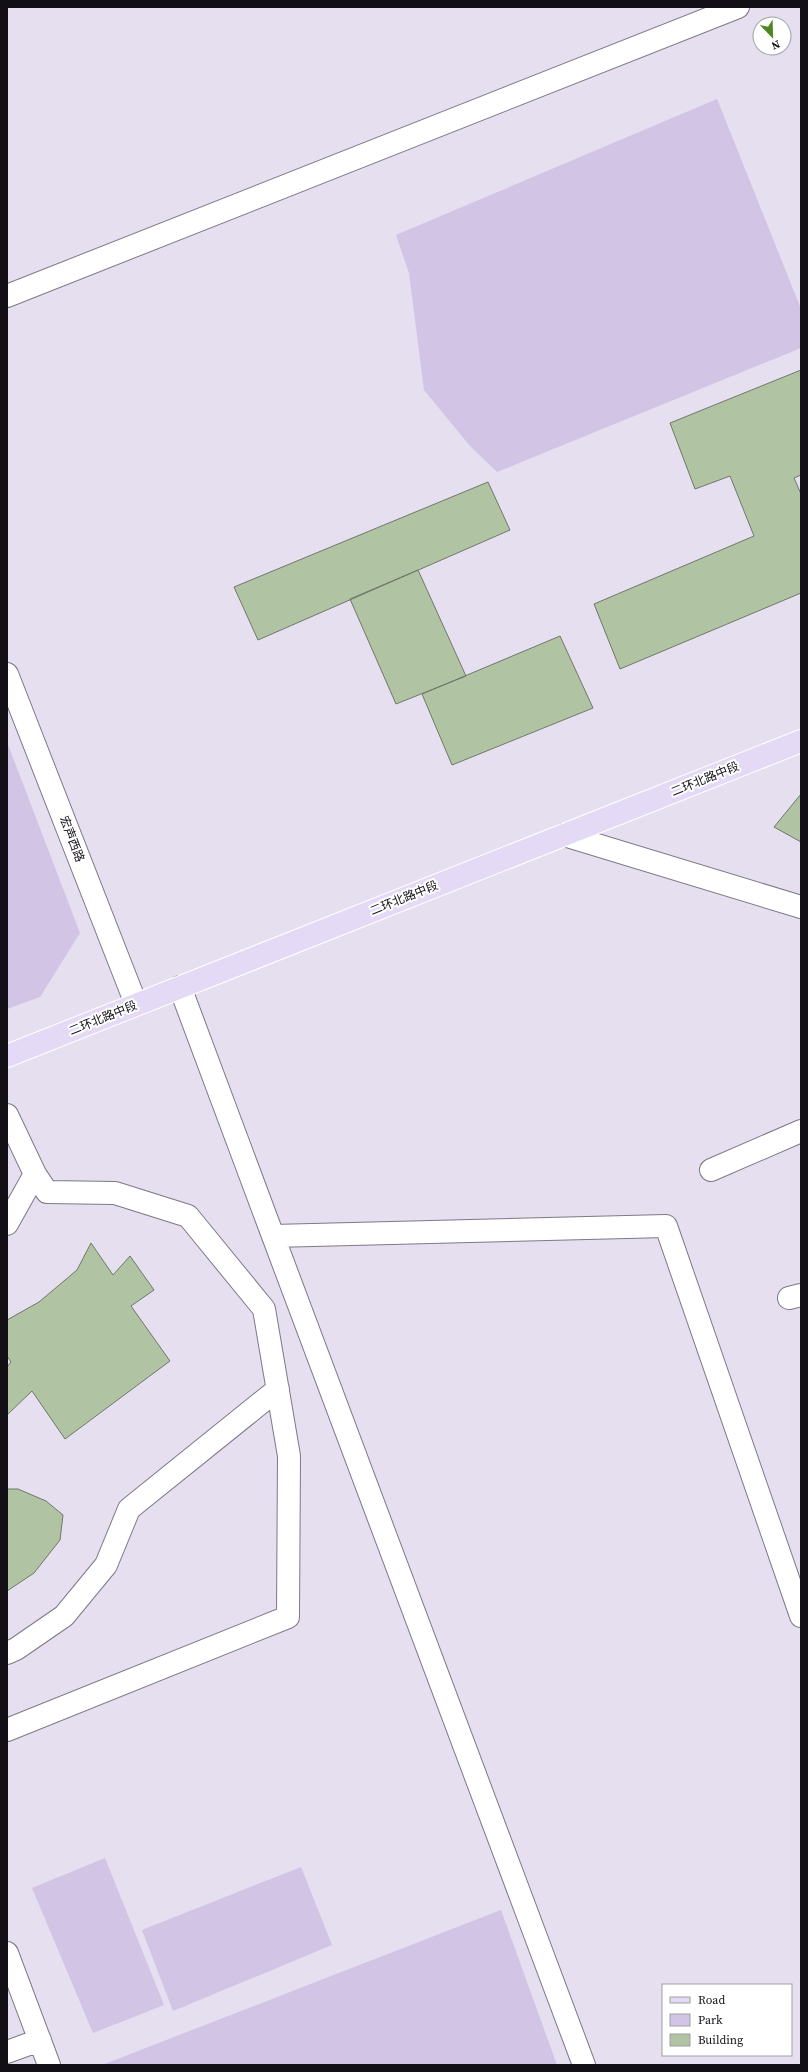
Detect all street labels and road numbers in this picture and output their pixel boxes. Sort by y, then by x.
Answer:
street label: 二环北路中段 [669,758,741,800]
street label: 宏声西路 [56,814,88,864]
street label: 二环北路中段 [368,877,440,919]
street label: 二环北路中段 [67,997,139,1039]

